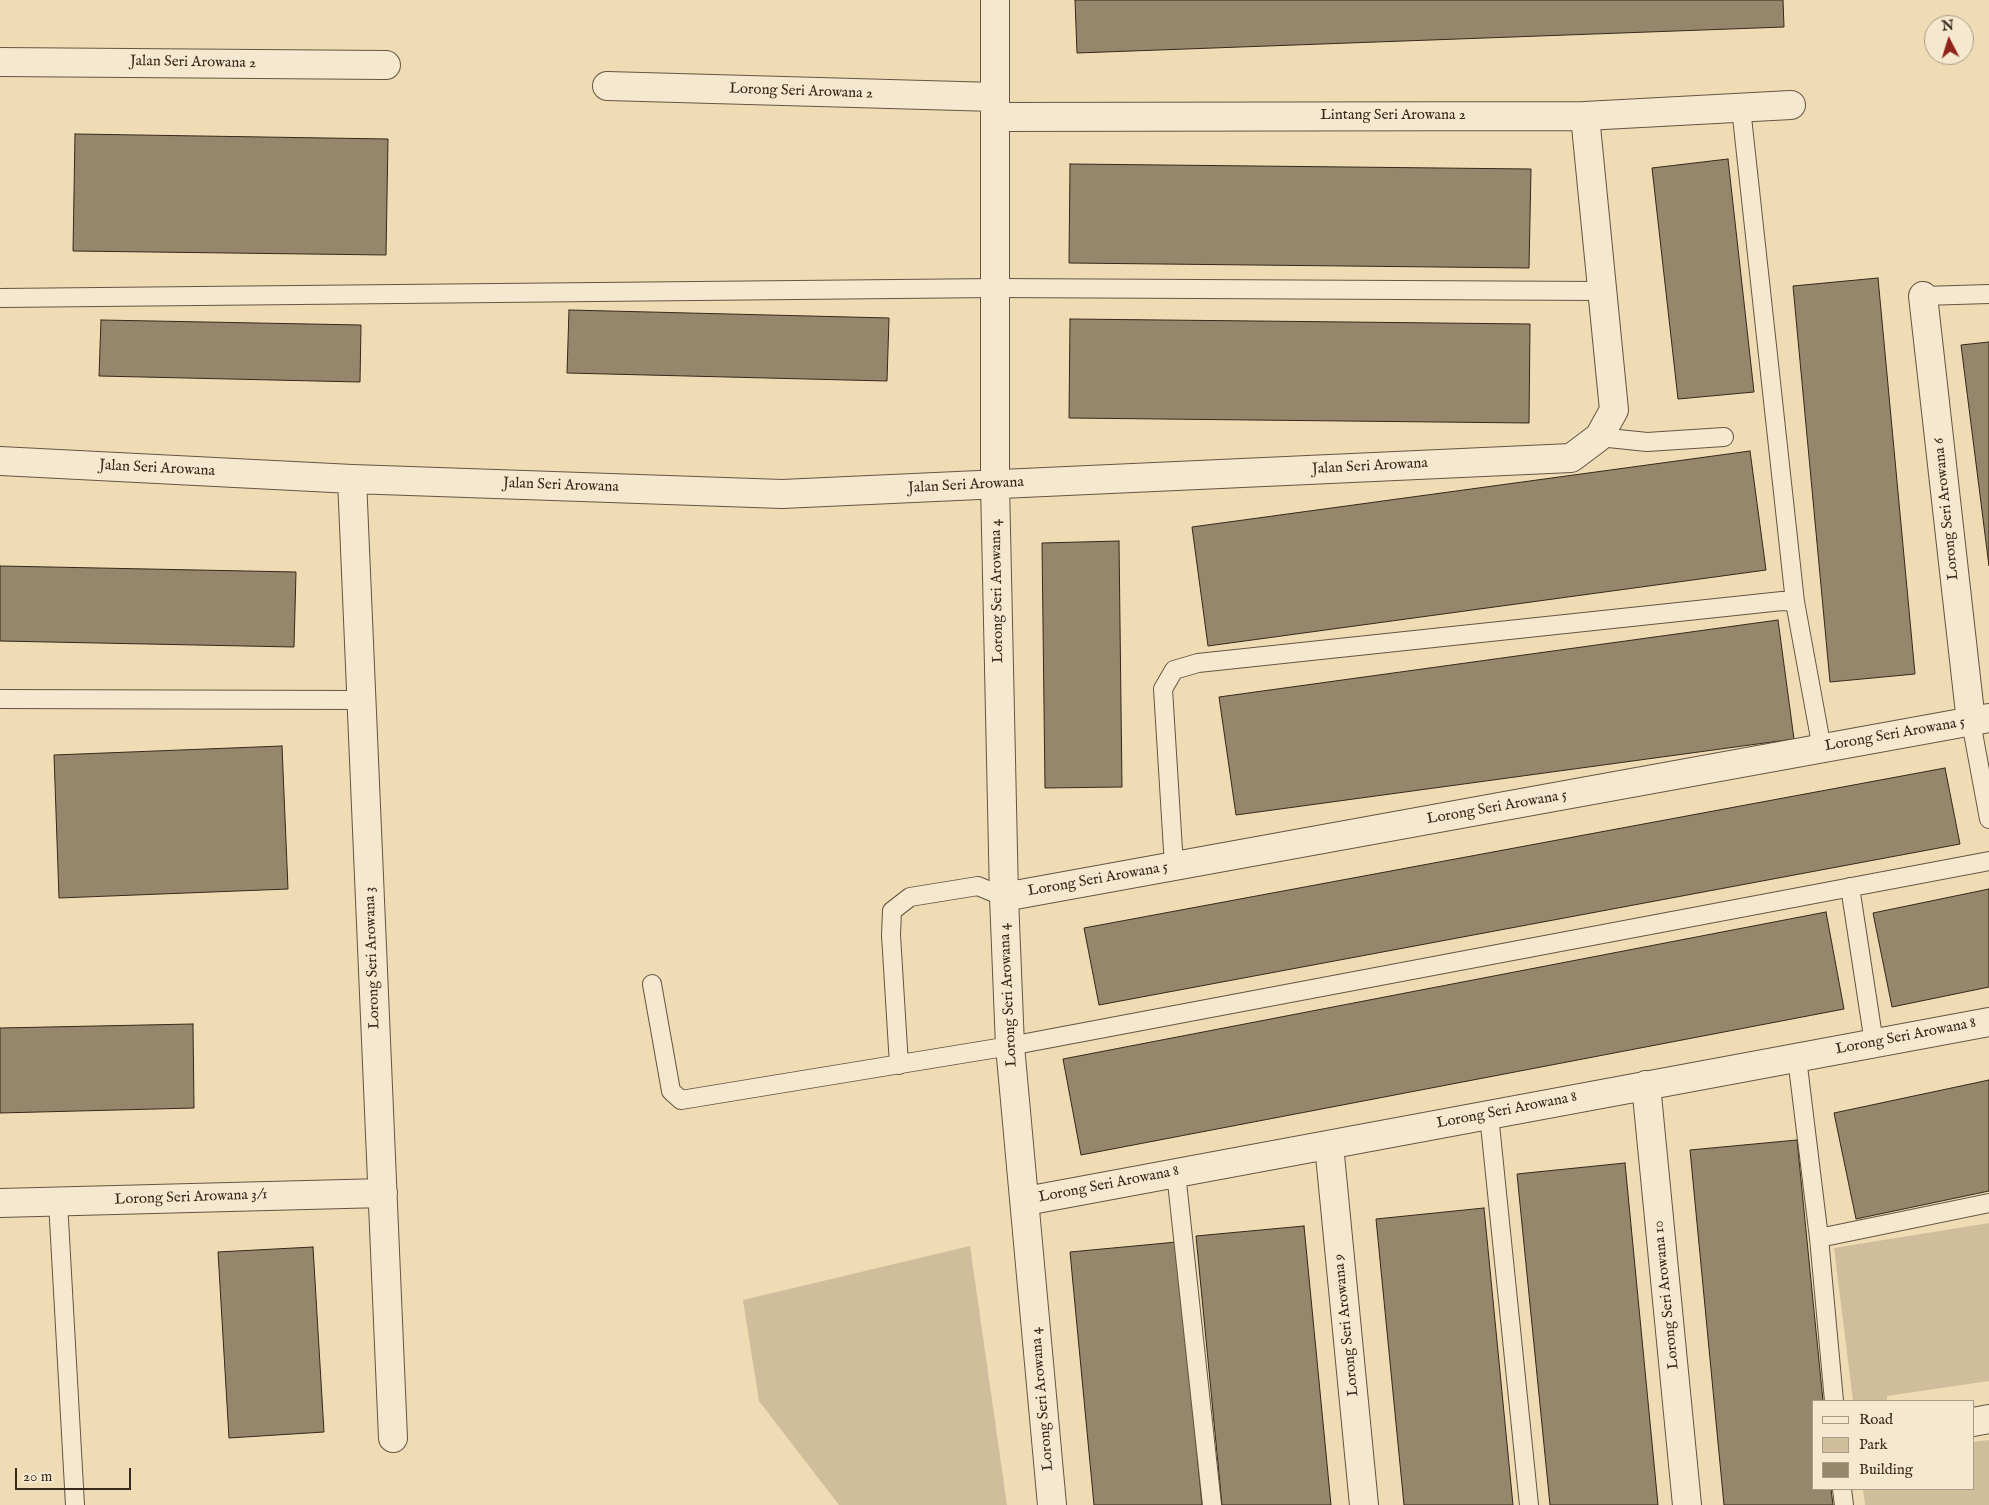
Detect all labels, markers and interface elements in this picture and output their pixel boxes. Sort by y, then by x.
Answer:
north arrow [1924,15,1974,65]
text: N [1941,17,1955,36]
street label: Jalan Seri Arowana 2 [130,53,256,73]
street label: Lorong Seri Arowana 2 [729,80,873,104]
street label: Lintang Seri Arowana 2 [1320,107,1466,125]
street label: Lorong Seri Arowana 6 [1931,437,1963,581]
street label: Jalan Seri Arowana [1312,455,1428,479]
street label: Jalan Seri Arowana [99,457,215,481]
street label: Jalan Seri Arowana [908,474,1024,498]
street label: Jalan Seri Arowana [503,475,619,497]
street label: Lorong Seri Arowana 4 [988,519,1008,663]
street label: Lorong Seri Arowana 5 [1823,714,1967,756]
street label: Lorong Seri Arowana 5 [1425,787,1569,829]
street label: Lorong Seri Arowana 5 [1026,859,1170,901]
street label: Lorong Seri Arowana 3 [362,887,384,1029]
street label: Lorong Seri Arowana 4 [996,923,1022,1067]
street label: Lorong Seri Arowana 8 [1834,1015,1978,1059]
street label: Lorong Seri Arowana 8 [1435,1089,1579,1133]
street label: Lorong Seri Arowana 8 [1037,1163,1181,1207]
street label: Lorong Seri Arowana 3/1 [114,1186,268,1210]
street label: Lorong Seri Arowana 10 [1650,1220,1684,1370]
street label: Lorong Seri Arowana 9 [1331,1253,1363,1397]
street label: Lorong Seri Arowana 4 [1028,1326,1058,1472]
legend [1812,1400,1974,1490]
text: Road [1859,1410,1893,1429]
text: Park [1859,1435,1888,1454]
scale bar [18,1458,134,1490]
text: Building [1859,1460,1913,1479]
text: 20 m [23,1467,52,1486]

